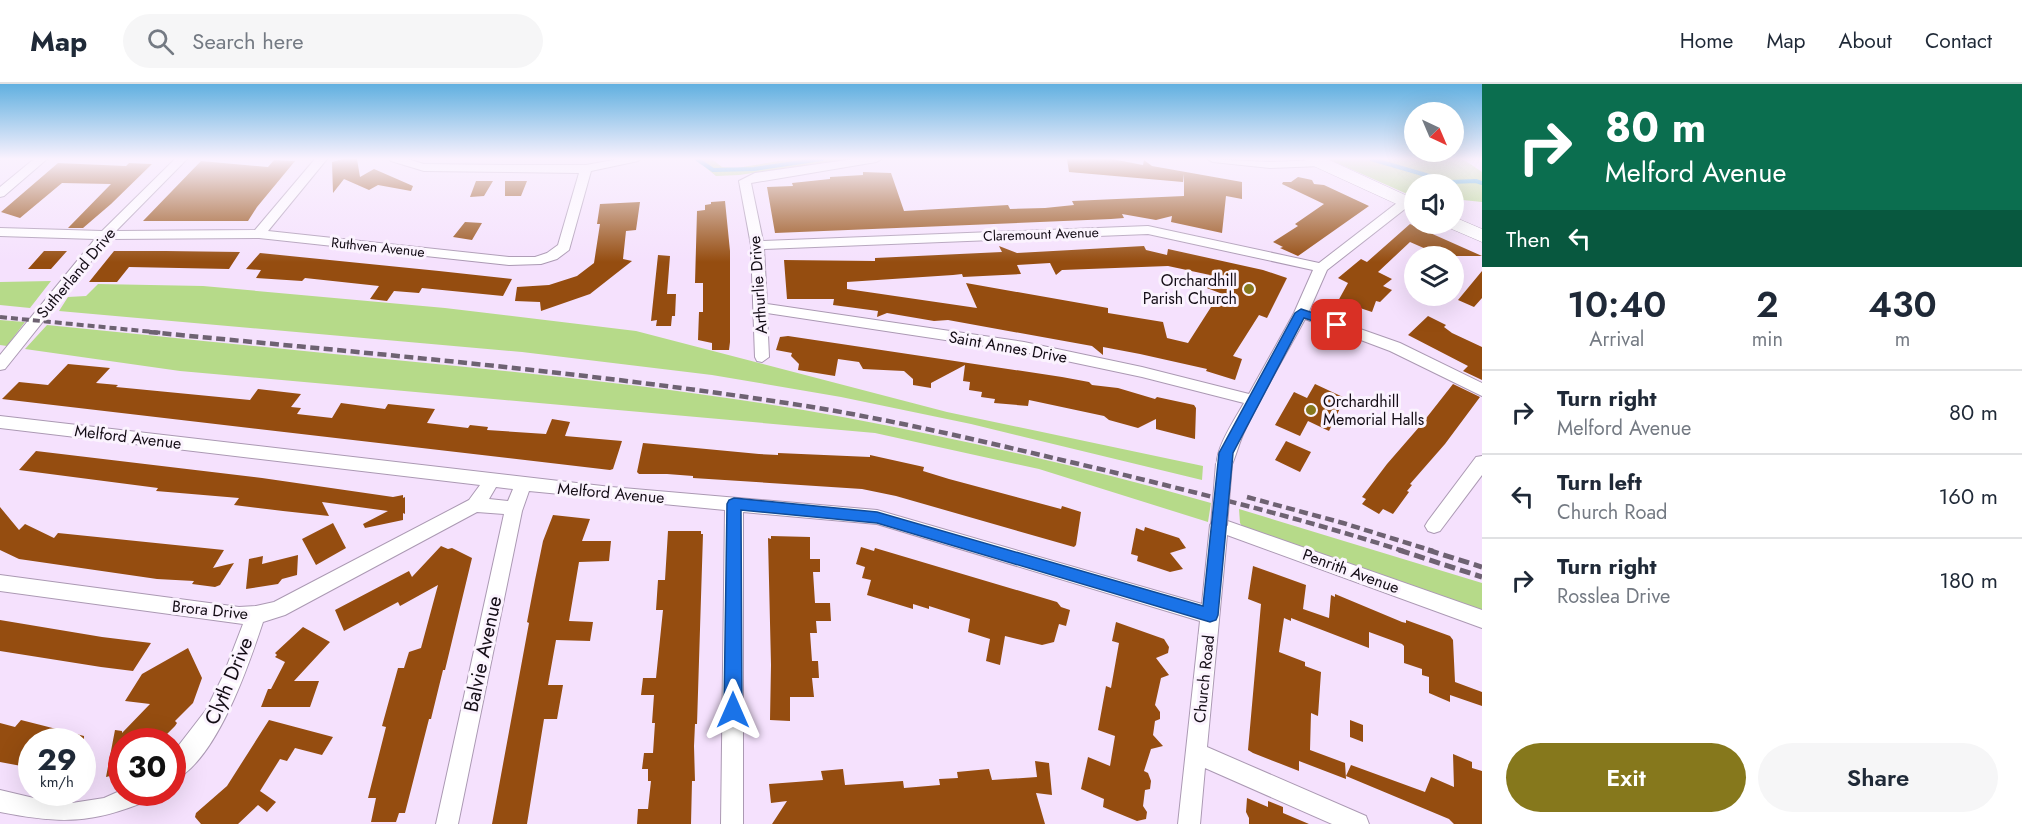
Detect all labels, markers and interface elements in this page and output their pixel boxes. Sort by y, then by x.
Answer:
search box [123,14,543,68]
text: Map [30,21,87,62]
icon: search [144,25,177,58]
text: Search here [192,25,304,57]
text: Home [1680,26,1733,56]
text: Map [1766,26,1806,56]
text: About [1839,26,1892,56]
text: Contact [1925,26,1992,56]
text: 80 m [1605,97,1706,158]
north arrow [1404,102,1464,162]
map controls [1404,102,1464,306]
icon: right [1506,108,1584,186]
text: Melford Avenue [1605,153,1786,192]
button: sound [1404,174,1464,234]
street label: Claremount Avenue [983,222,1099,246]
icon: left [1563,222,1596,255]
street label: Sutherland Drive [31,223,121,323]
text: Then [1506,223,1551,255]
street label: Ruthven Avenue [330,232,426,262]
street label: Arthurlie Drive [743,235,773,335]
button: layers [1404,246,1464,306]
place label: Orchardhill Parish Church [1143,269,1237,310]
text: 10:40 [1567,278,1666,330]
text: 2 [1756,278,1779,330]
text: 430 [1868,278,1937,330]
marker: Orchardhill Parish Church [1242,282,1256,296]
pin [1311,299,1362,350]
icon: arrive [1320,308,1353,341]
street label: Saint Annes Drive [947,325,1069,369]
text: Arrival [1589,325,1644,354]
text: min [1752,325,1783,354]
text: m [1895,325,1910,354]
text: Turn right [1557,382,1657,414]
place label: Orchardhill Memorial Halls [1323,390,1424,431]
icon: right [1506,396,1539,429]
text: 80 m [1949,396,1998,428]
marker: Orchardhill Memorial Halls [1304,403,1318,417]
text: Melford Avenue [1557,414,1691,443]
street label: Melford Avenue [73,419,183,455]
text: Turn left [1557,466,1642,498]
street label: Melford Avenue [556,477,666,509]
icon: left [1506,480,1539,513]
text: 160 m [1938,480,1998,512]
text: Church Road [1557,498,1667,527]
street label: Penrith Avenue [1299,543,1403,599]
text: Turn right [1557,550,1657,582]
icon: right [1506,564,1539,597]
text: 180 m [1939,564,1998,596]
text: Rosslea Drive [1557,582,1670,611]
street label: Balvie Avenue [457,593,509,715]
street label: Brora Drive [171,595,249,625]
street label: Clyth Drive [198,633,260,729]
street label: Church Road [1188,634,1220,724]
position arrow [701,678,765,742]
speed limit sign: 30 [108,728,186,806]
text: 29 [37,738,77,781]
button: Exit [1506,743,1746,812]
button: Share [1758,743,1998,812]
text: km/h [40,771,74,793]

